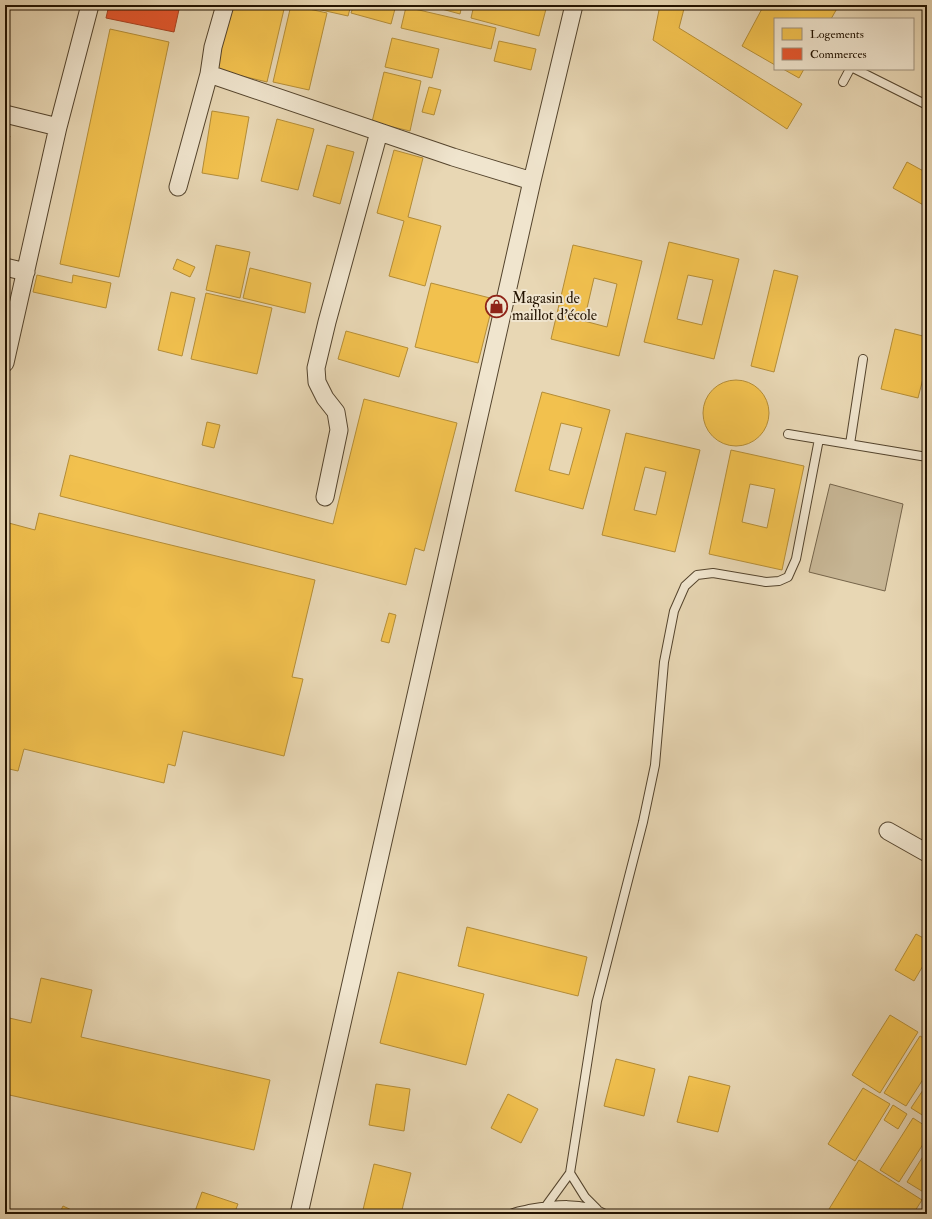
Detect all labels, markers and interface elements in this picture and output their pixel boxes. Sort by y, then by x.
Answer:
legend [774,18,914,70]
text: Logements [810,27,864,42]
text: Commerces [810,47,867,62]
place label: Magasin de maillot d'école [512,289,597,325]
shop icon: Magasin de maillot d'école [483,294,509,320]

